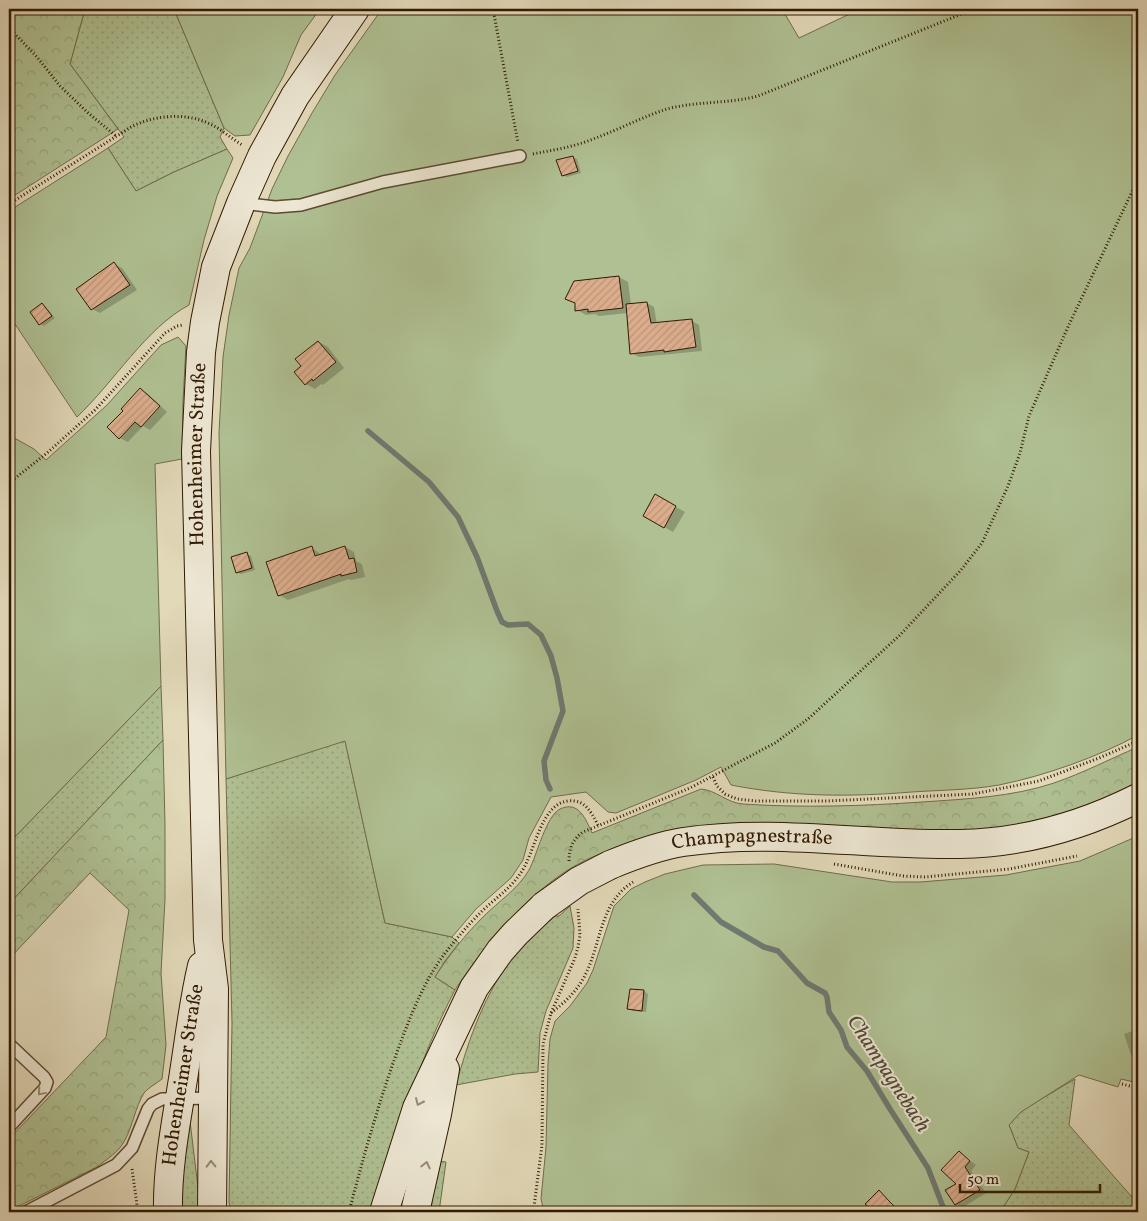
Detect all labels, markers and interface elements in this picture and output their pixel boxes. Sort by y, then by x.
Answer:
street label: Hohenheimer Straße [182,362,214,547]
street label: Champagnestraße [669,823,833,858]
street label: Hohenheimer Straße [156,982,212,1168]
water label: Champagnebach [839,1010,937,1138]
one-way arrow [39,1086,47,1095]
one-way arrow [415,1097,426,1106]
one-way arrow [206,1159,216,1167]
one-way arrow [420,1160,431,1169]
scale bar [960,1161,1100,1193]
text: 50 m [967,1170,999,1191]

